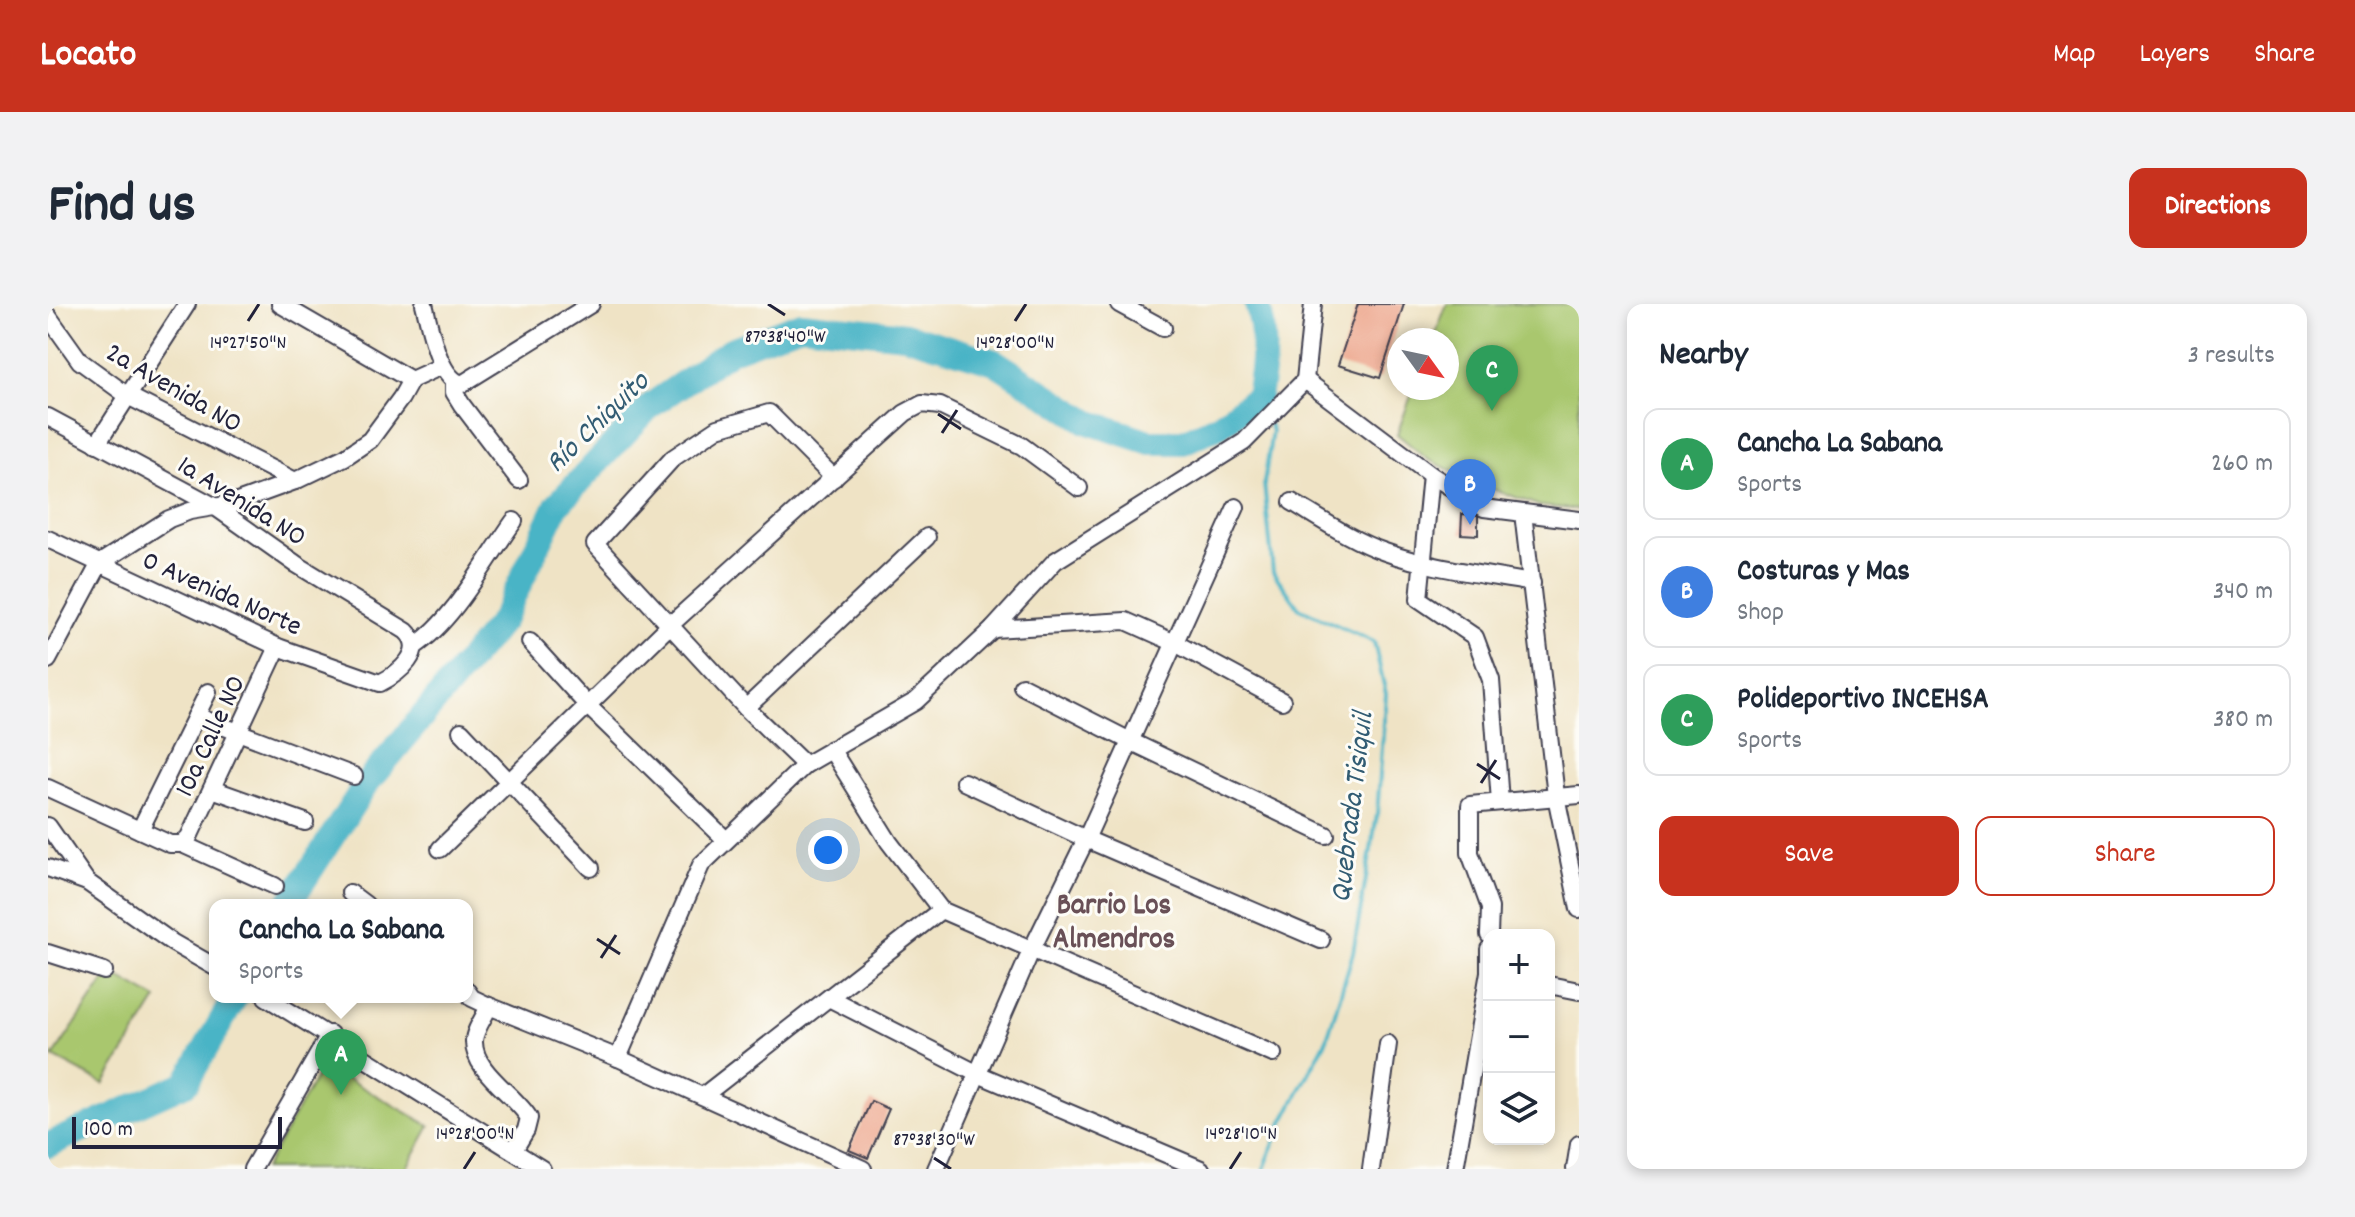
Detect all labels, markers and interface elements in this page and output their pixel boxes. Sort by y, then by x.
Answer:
text: Locato [40,29,136,84]
text: Map [2053,36,2096,76]
text: Layers [2140,36,2210,76]
text: Share [2254,36,2315,76]
text: Find us [48,168,196,248]
button: Directions [2129,168,2307,248]
text: 87°38'40"W [745,324,826,352]
north arrow [1387,328,1459,400]
text: 14°27'50"N [210,330,286,358]
text: 14°28'00"N [976,330,1054,358]
text: Nearby [1659,332,1748,381]
street label: 2a Avenida NO [97,335,248,446]
text: 3 results [2188,338,2275,375]
pin: C [1466,345,1518,411]
water label: Río Chiquito [537,362,662,485]
text: Cancha La Sabana [1737,424,1942,467]
text: A [1680,446,1694,483]
text: 260 m [2211,446,2273,483]
street label: 1a Avenida NO [168,448,313,559]
pin: B [1444,459,1496,525]
text: Sports [1737,467,1802,504]
street label: 0 Avenida Norte [135,543,307,649]
text: Costuras y Mas [1737,552,1910,595]
text: B [1681,574,1693,611]
text: 340 m [2213,574,2273,611]
text: Shop [1737,595,1784,632]
street label: 10a Calle NO [167,670,258,804]
text: Polideportivo INCEHSA [1737,680,1989,723]
text: C [1681,702,1693,739]
text: 380 m [2213,702,2273,739]
water label: Quebrada Tisiquil [1321,707,1388,905]
text: Sports [1737,723,1802,760]
button: Save [1659,816,1959,896]
button: Share [1975,816,2275,896]
your location [808,830,848,870]
district label: Barrio Los Almendros [1053,886,1175,963]
popup [209,899,473,1003]
text: Cancha La Sabana [239,911,444,954]
map controls [1483,929,1555,1145]
button: + [1483,929,1555,1001]
text: Sports [239,954,304,991]
button: − [1483,1001,1555,1073]
pin: A [315,1029,367,1095]
button: layers [1483,1073,1555,1145]
scale bar [72,1113,282,1149]
text: 100 m [84,1115,133,1146]
text: 14°28'00"N [436,1121,514,1149]
text: 14°28'10"N [1205,1121,1277,1149]
text: 87°38'30"W [893,1127,975,1155]

